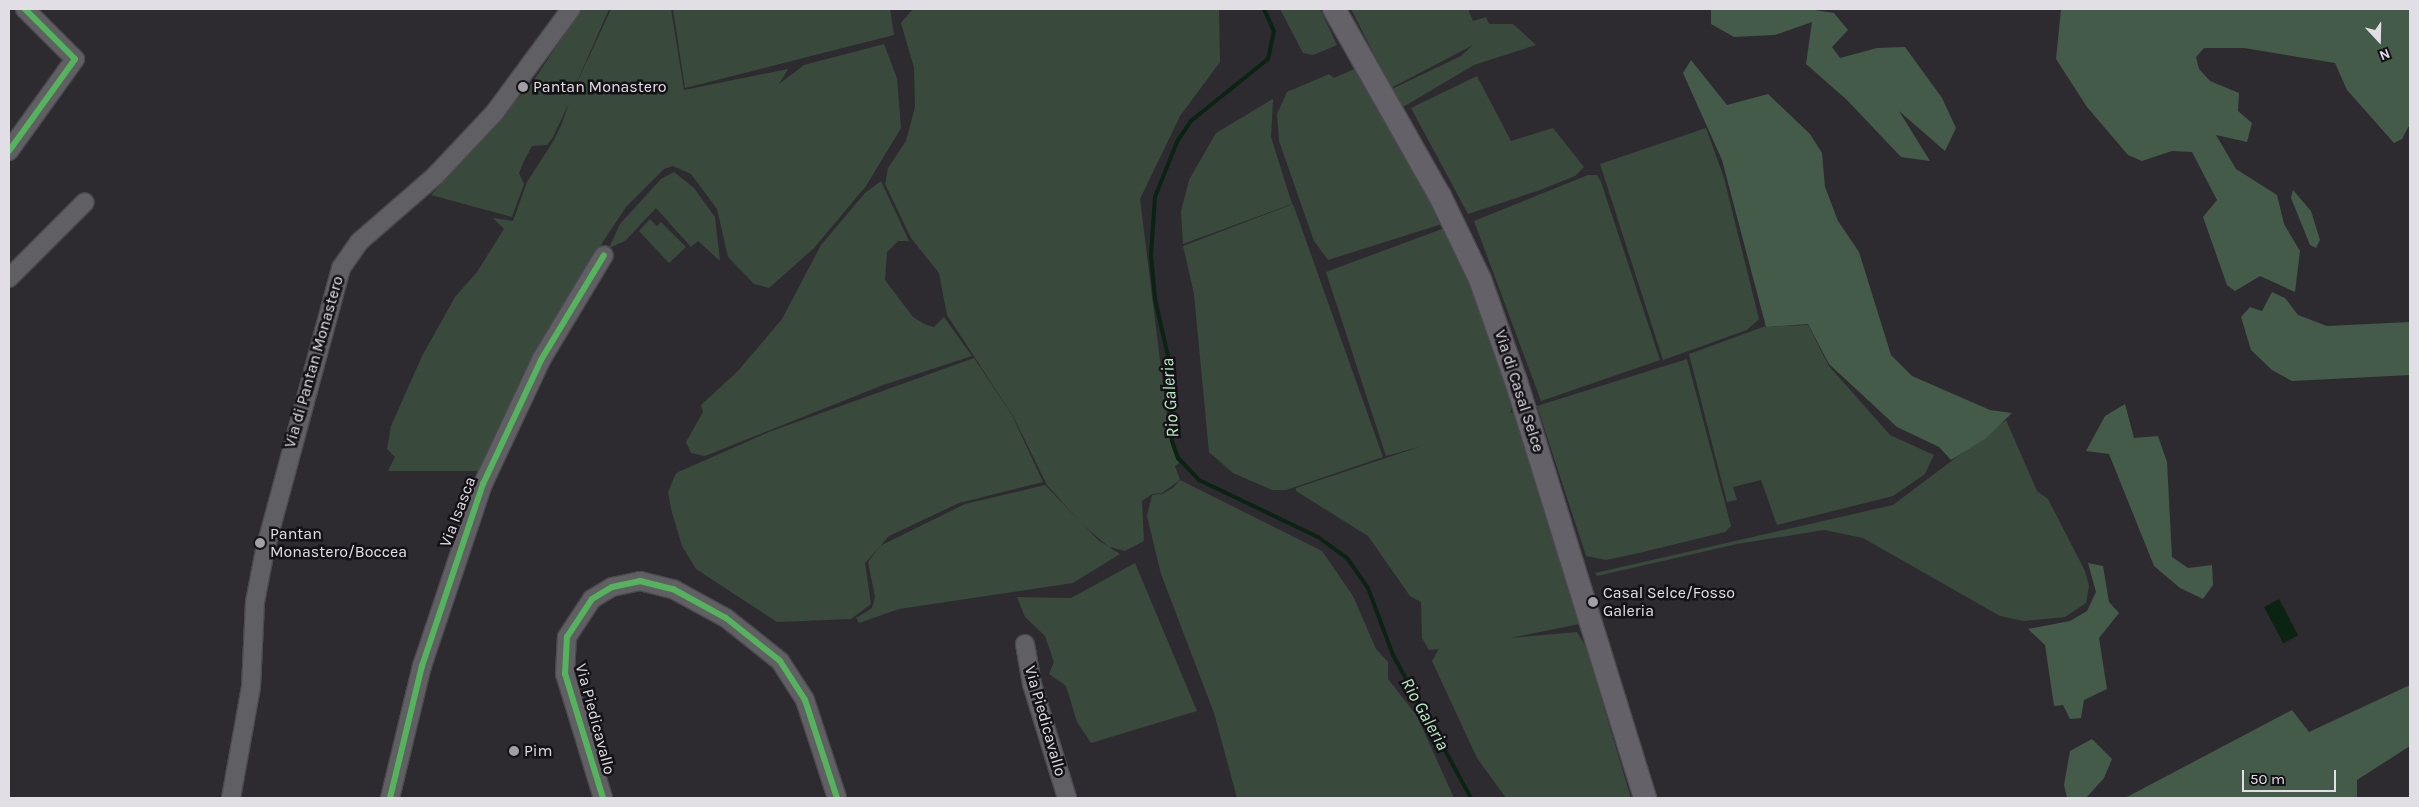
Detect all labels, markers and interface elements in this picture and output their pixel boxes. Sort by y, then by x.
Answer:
north arrow [2354,15,2404,65]
text: N [2377,45,2392,64]
place label: Pantan Monastero [533,77,667,97]
marker: Pantan Monastero [517,81,529,93]
street label: Via di Pantan Monastero [280,274,348,450]
street label: Via di Casal Selce [1490,327,1548,455]
water label: Rio Galeria [1156,357,1184,439]
street label: Via Isasca [436,474,480,550]
place label: Pantan Monastero/Boccea [270,524,407,562]
marker: Pantan Monastero/Boccea [254,537,266,549]
place label: Casal Selce/Fosso Galeria [1603,583,1735,621]
marker: Casal Selce/Fosso Galeria [1587,596,1599,608]
street label: Via Piedicavallo [571,661,619,777]
street label: Via Piedicavallo [1020,664,1070,778]
water label: Rio Galeria [1396,674,1454,754]
place label: Pim [524,741,553,761]
marker: Pim [508,745,520,757]
scale bar [2244,760,2338,792]
text: 50 m [2250,770,2285,788]

